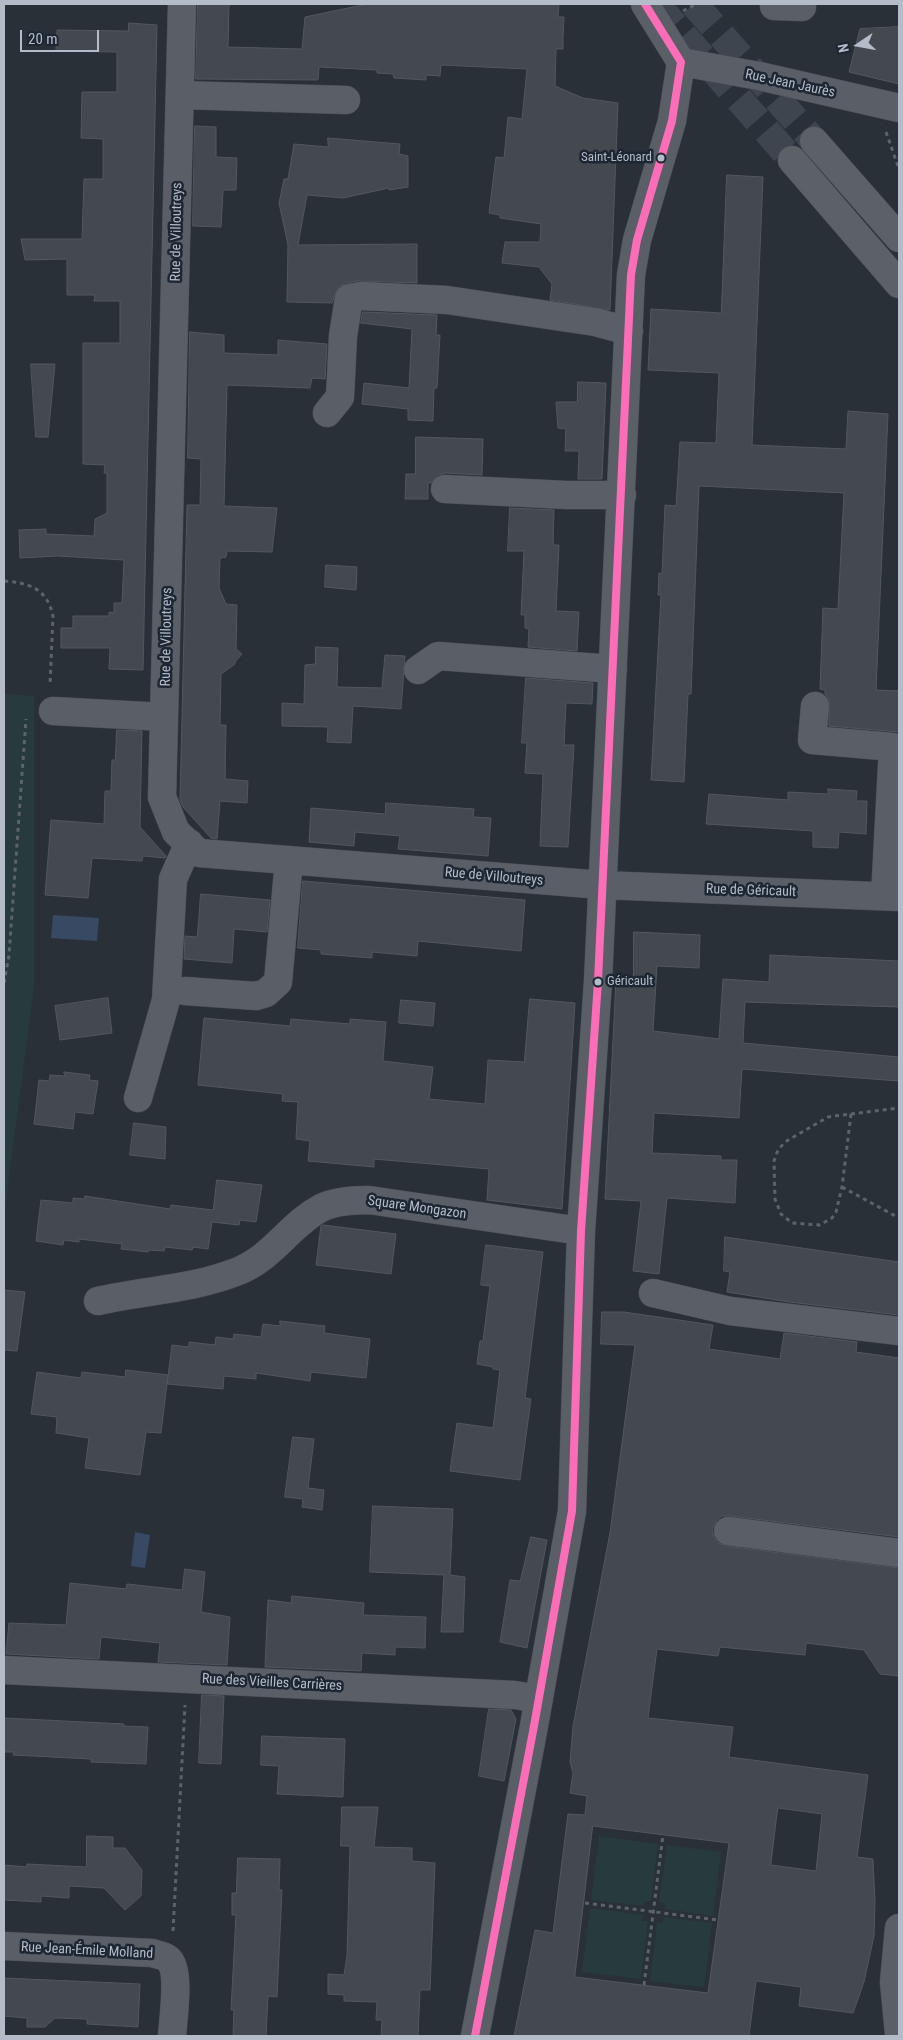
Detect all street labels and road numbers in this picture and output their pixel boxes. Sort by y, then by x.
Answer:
street label: Rue Jean Jaurès [744,66,836,102]
street label: Rue de Villoutreys [168,182,186,282]
street label: Rue de Villoutreys [158,587,176,687]
street label: Rue de Villoutreys [444,864,544,890]
street label: Rue de Géricault [706,881,796,901]
street label: Square Mongazon [367,1193,467,1223]
street label: Rue des Vieilles Carrières [201,1671,343,1695]
street label: Rue Jean-Émile Molland [20,1939,154,1963]

